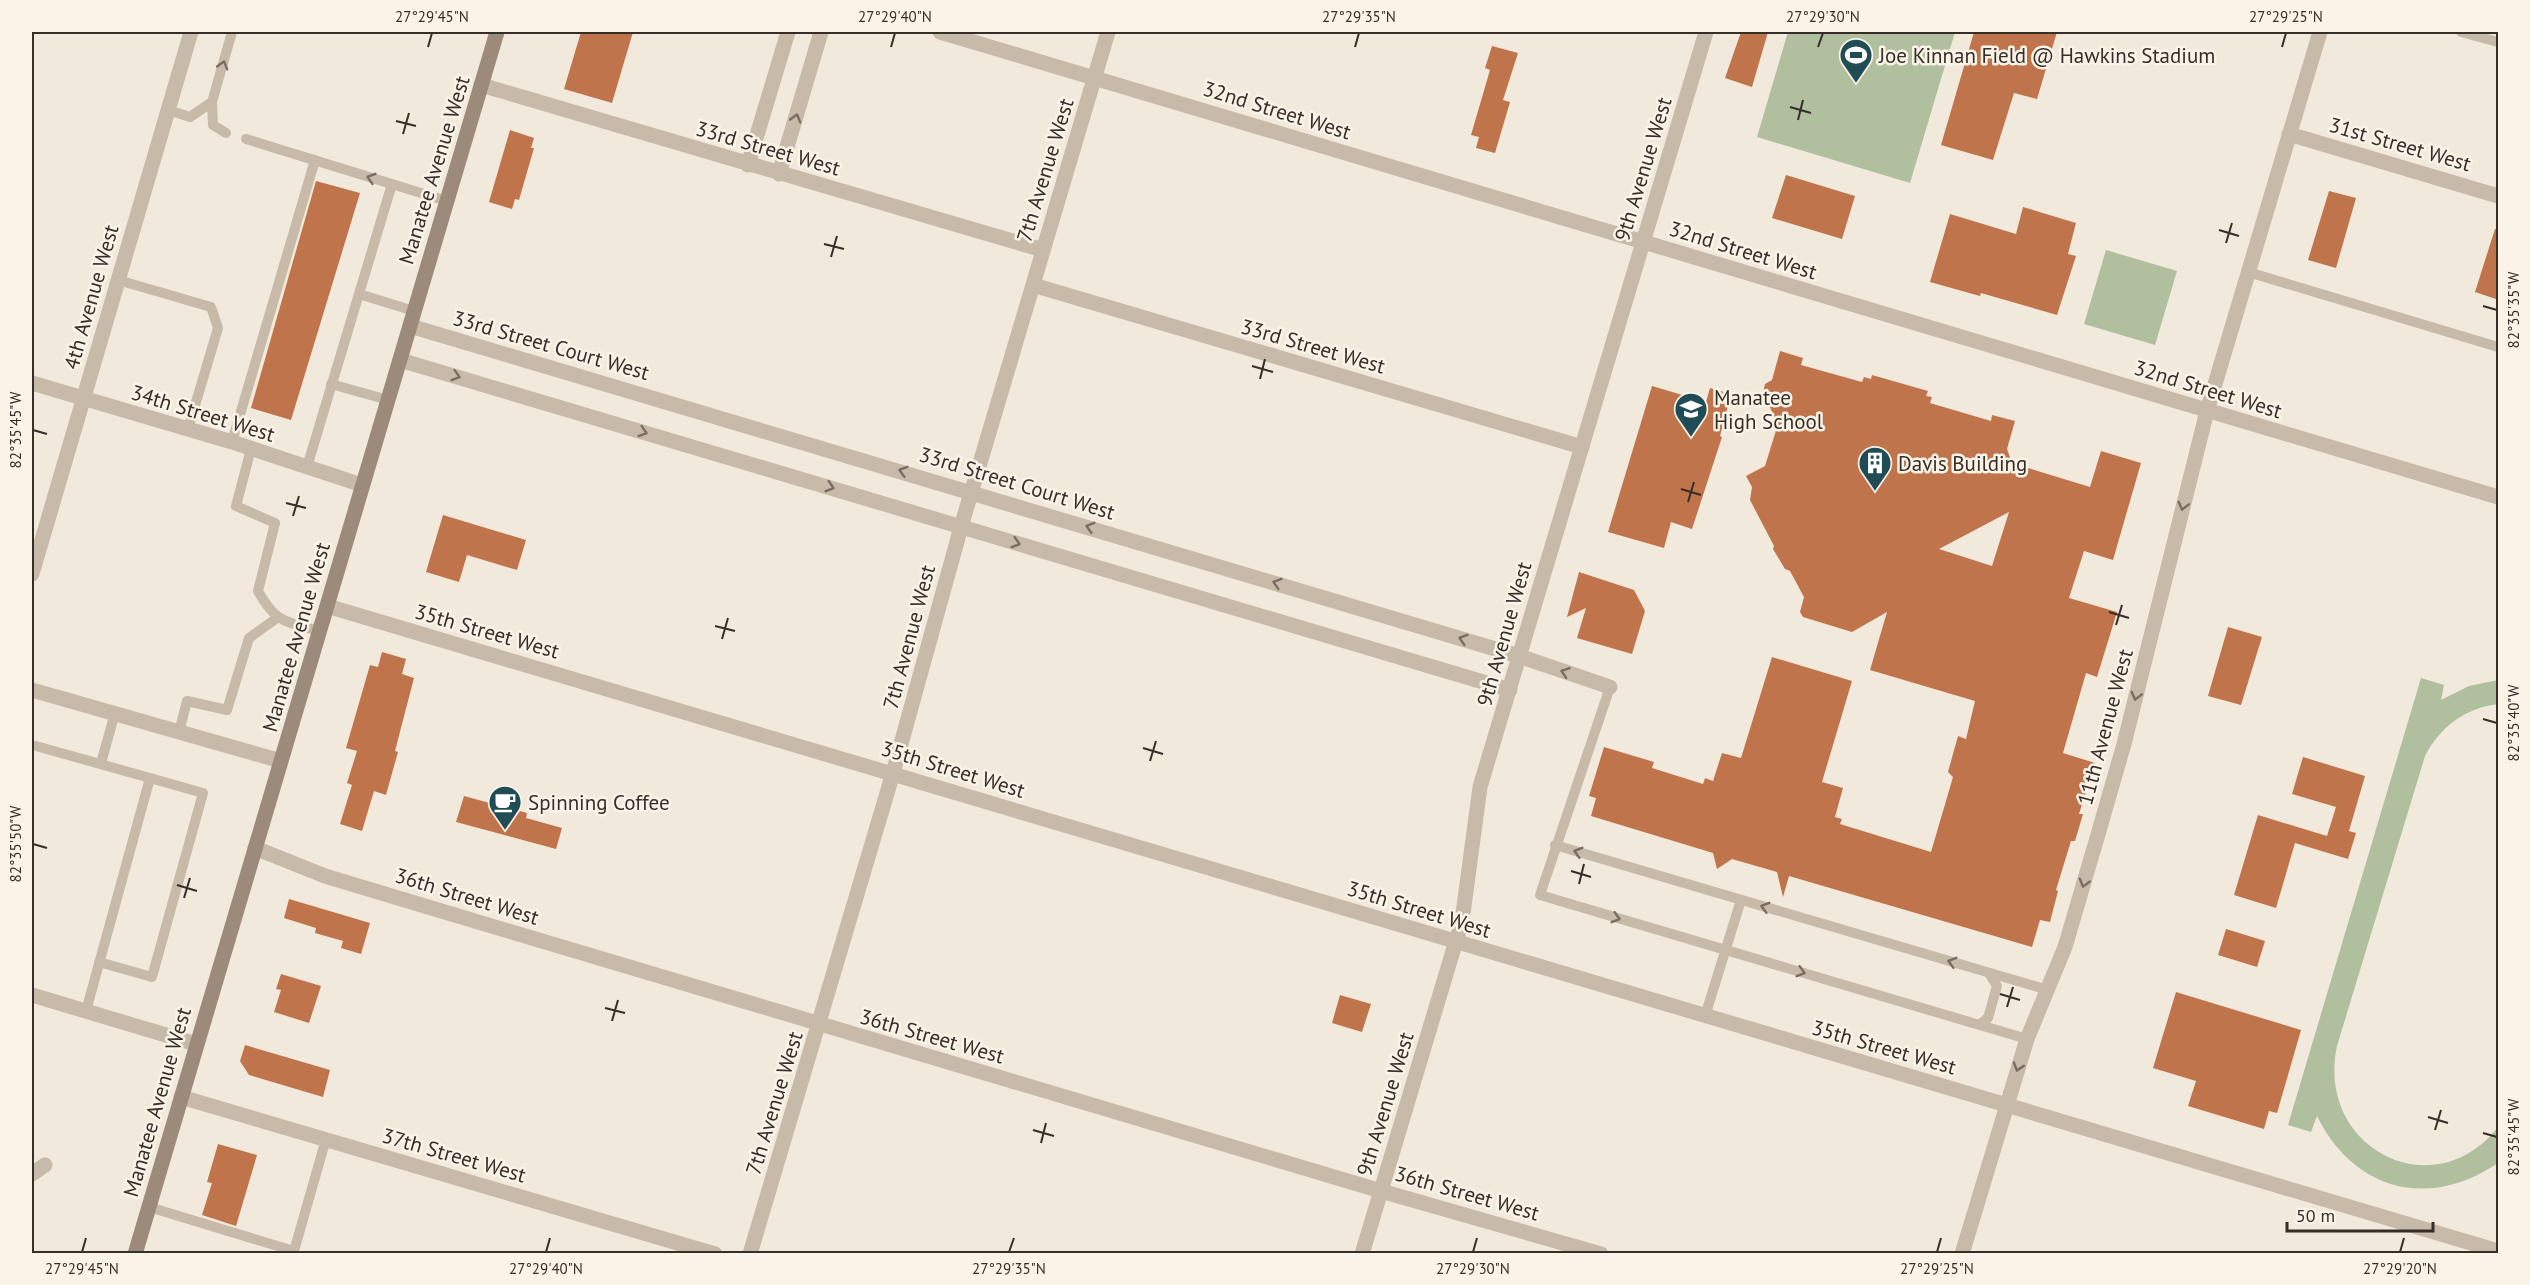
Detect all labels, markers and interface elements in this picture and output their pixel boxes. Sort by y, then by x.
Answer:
text: 27°29'45"N [395,7,469,26]
text: 27°29'40"N [858,7,932,26]
text: 27°29'35"N [1322,7,1396,26]
text: 27°29'30"N [1786,7,1860,26]
text: 27°29'25"N [2249,7,2323,26]
sports icon: Joe Kinnan Field @ Hawkins Stadium [1838,37,1874,84]
place label: Joe Kinnan Field @ Hawkins Stadium [1878,42,2215,69]
one-way arrow [215,60,228,70]
street label: Manatee Avenue West [392,72,476,268]
street label: 32nd Street West [1200,75,1354,145]
street label: 9th Avenue West [1608,94,1678,244]
street label: 7th Avenue West [1010,95,1080,245]
street label: 31st Street West [2326,111,2474,177]
one-way arrow [789,113,801,124]
street label: 33rd Street West [693,114,843,182]
one-way arrow [366,172,377,185]
street label: 32nd Street West [1666,215,1820,285]
street label: 4th Avenue West [57,222,125,372]
text: 82°35'35"W [2504,271,2523,348]
street label: 33rd Street Court West [450,304,652,386]
street label: 33rd Street West [1238,312,1388,380]
street label: 32nd Street West [2131,354,2285,424]
one-way arrow [450,369,461,381]
street label: 34th Street West [128,378,278,448]
place label: Manatee High School [1714,384,1823,435]
text: 82°35'45"W [6,391,25,468]
school or university icon: Manatee High School [1673,391,1709,438]
one-way arrow [637,425,648,437]
street label: 33rd Street Court West [916,440,1118,526]
building icon: Davis Building [1857,445,1893,492]
place label: Davis Building [1898,450,2027,477]
one-way arrow [898,466,909,478]
one-way arrow [824,480,835,492]
one-way arrow [2177,501,2190,511]
one-way arrow [1085,522,1096,534]
one-way arrow [1011,536,1021,548]
street label: Manatee Avenue West [256,539,336,735]
street label: 9th Avenue West [1470,559,1538,709]
street label: 7th Avenue West [877,562,941,712]
one-way arrow [1272,578,1282,590]
street label: 35th Street West [412,597,562,665]
one-way arrow [1458,634,1469,646]
street label: 11th Avenue West [2071,646,2139,808]
one-way arrow [1560,666,1570,679]
text: 82°35'40"W [2504,684,2523,761]
one-way arrow [2131,690,2144,700]
street label: 35th Street West [878,734,1028,804]
cafe icon: Spinning Coffee [487,784,523,831]
place label: Spinning Coffee [528,789,670,816]
text: 82°35'50"W [6,805,25,882]
one-way arrow [1573,847,1584,859]
street label: 36th Street West [392,861,542,931]
street label: 35th Street West [1344,874,1494,944]
one-way arrow [2079,877,2091,888]
one-way arrow [1760,902,1771,914]
one-way arrow [1611,911,1621,923]
one-way arrow [1947,957,1958,969]
one-way arrow [1795,965,1806,977]
street label: 36th Street West [857,1002,1007,1070]
street label: Manatee Avenue West [117,1004,197,1200]
street label: 35th Street West [1809,1013,1959,1081]
street label: 7th Avenue West [739,1028,809,1178]
street label: 9th Avenue West [1350,1029,1420,1179]
one-way arrow [2013,1061,2025,1072]
text: 82°35'45"W [2504,1098,2523,1175]
street label: 37th Street West [379,1122,529,1188]
street label: 36th Street West [1392,1159,1542,1227]
scale bar [2287,1195,2432,1233]
text: 50 m [2296,1204,2335,1227]
text: 27°29'45"N [45,1259,119,1278]
text: 27°29'40"N [509,1259,583,1278]
text: 27°29'35"N [972,1259,1046,1278]
text: 27°29'30"N [1436,1259,1510,1278]
text: 27°29'25"N [1900,1259,1974,1278]
text: 27°29'20"N [2363,1259,2437,1278]

